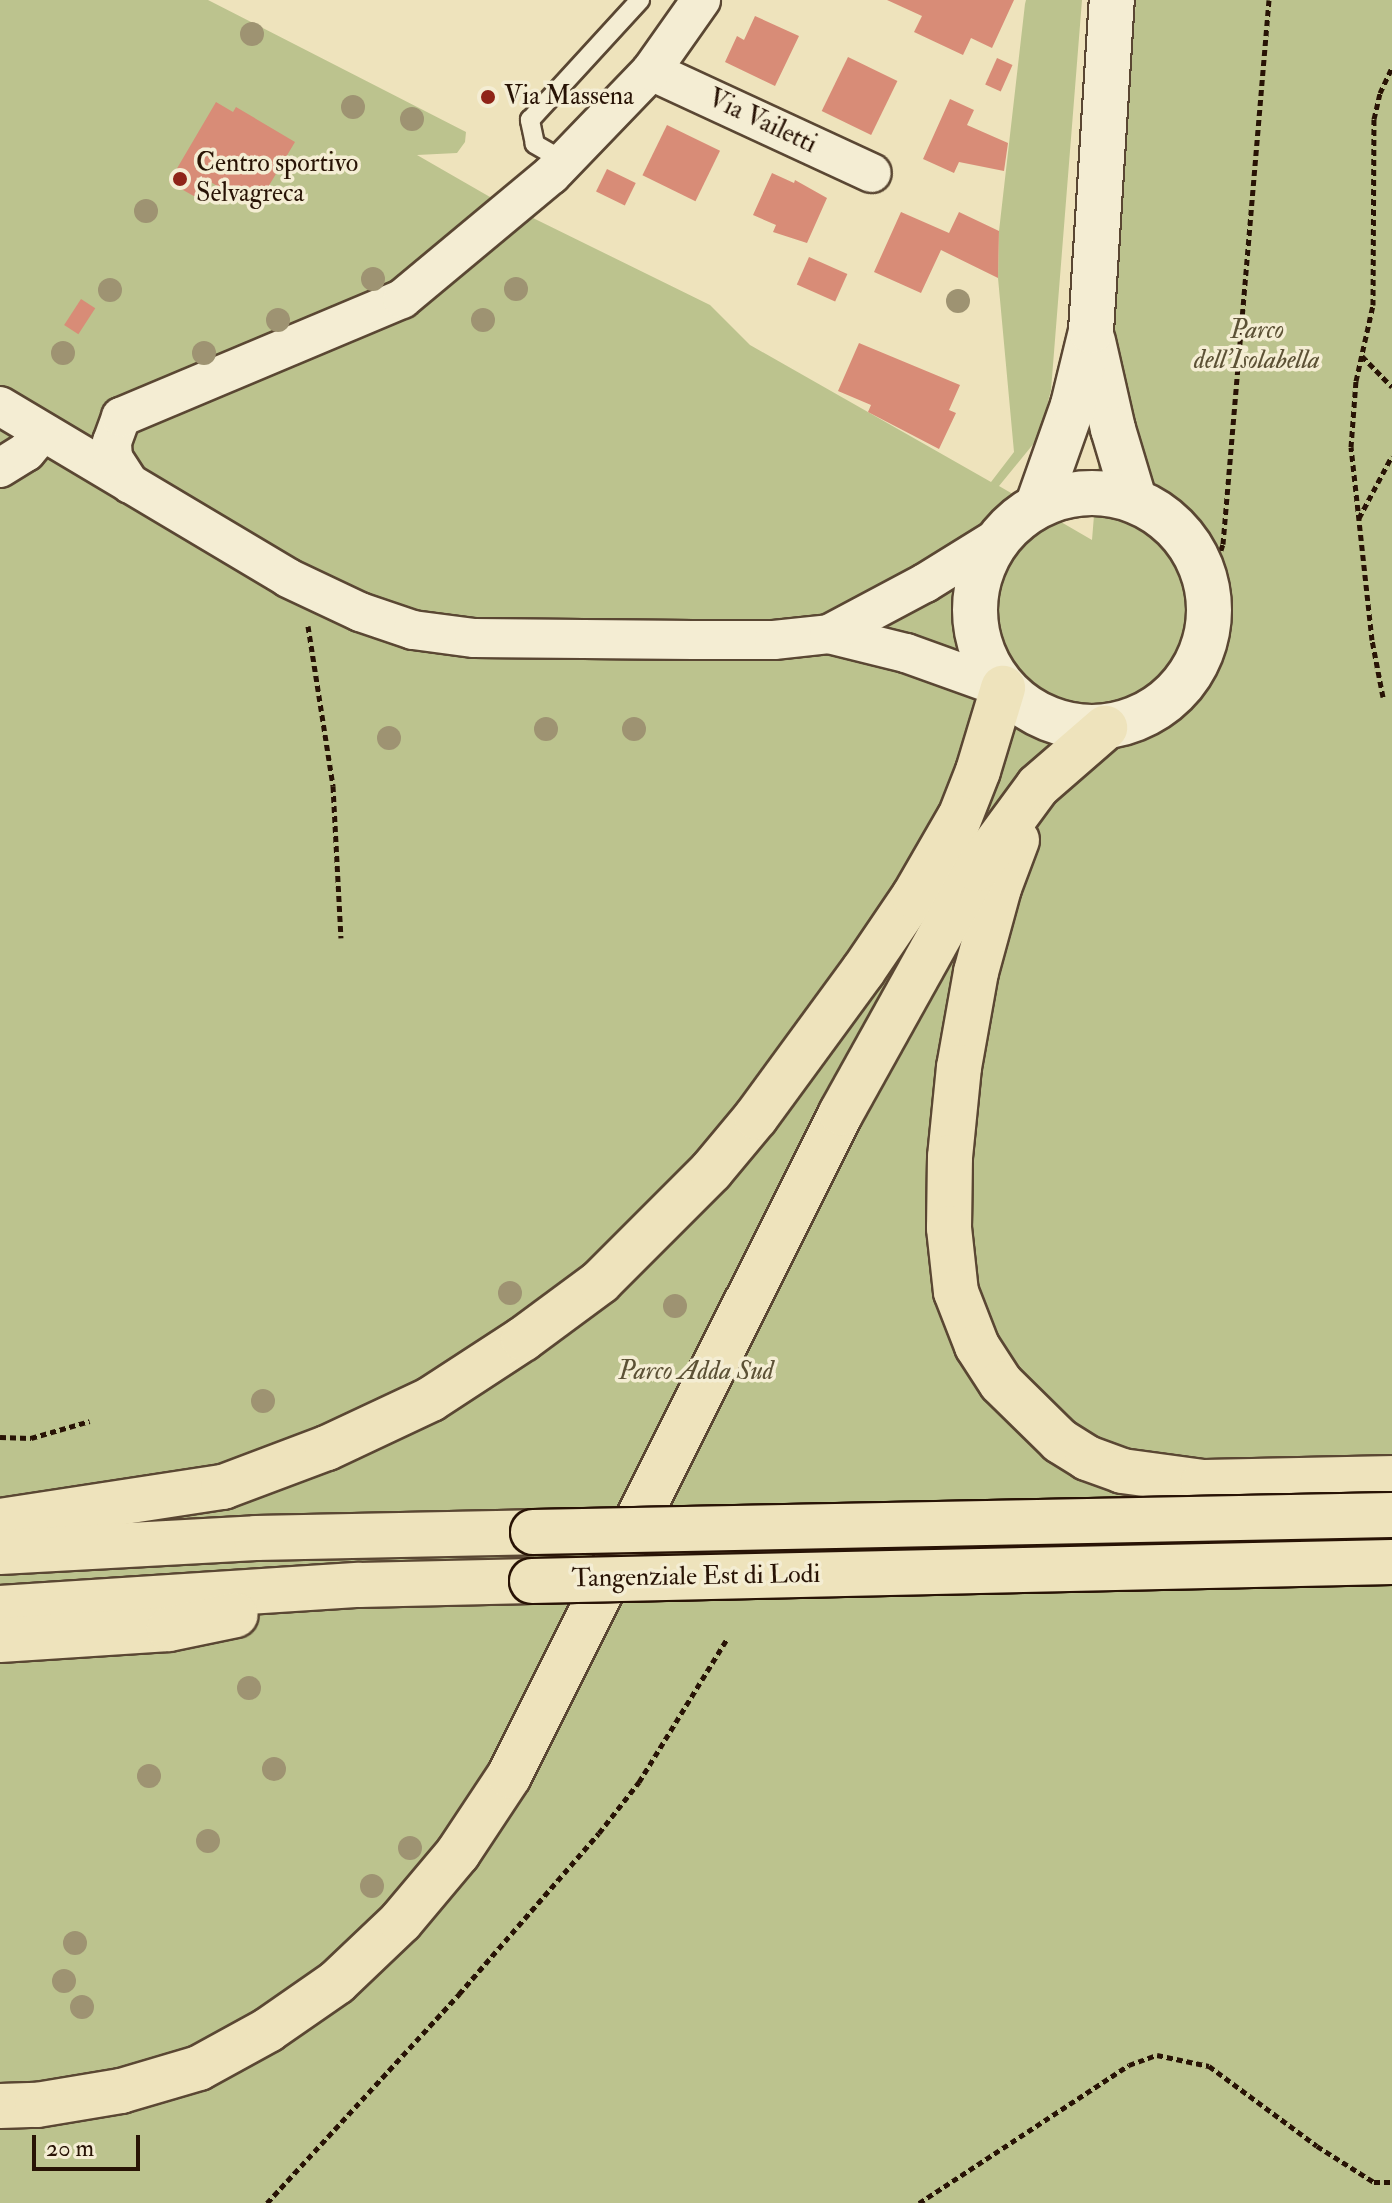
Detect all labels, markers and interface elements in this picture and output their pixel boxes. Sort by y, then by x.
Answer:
place label: Via Massena [504,81,634,113]
street label: Via Vailetti [703,83,821,161]
marker: Via Massena [479,88,497,106]
place label: Centro sportivo Selvagreca [196,148,358,210]
marker: Centro sportivo Selvagreca [171,170,189,188]
park label: Parco dell'Isolabella [1194,315,1320,376]
park label: Parco Adda Sud [618,1356,774,1388]
street label: Tangenziale Est di Lodi [571,1559,821,1595]
scale bar [36,2119,144,2169]
text: 20 m [46,2133,94,2164]

